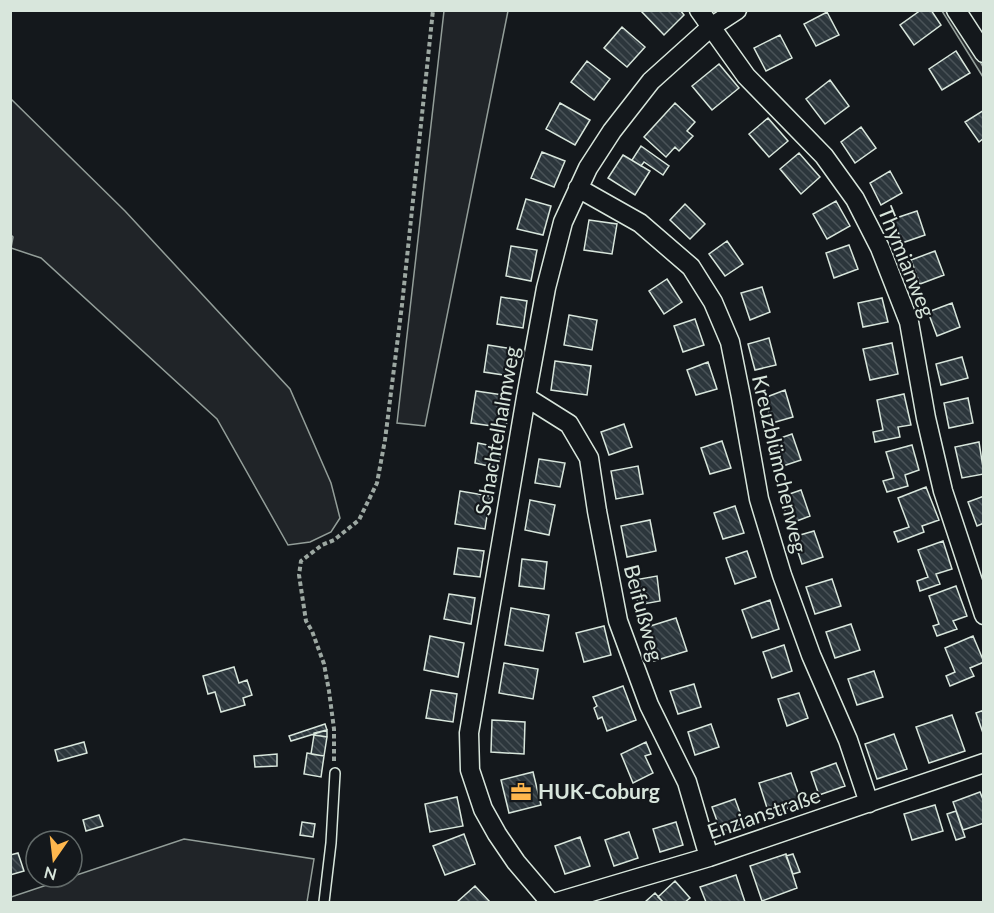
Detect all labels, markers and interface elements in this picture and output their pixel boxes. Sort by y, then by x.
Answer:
street label: Thymianweg [874,202,941,321]
street label: Schachtelhalmweg [469,344,524,517]
street label: Kreuzblümchenweg [748,372,813,555]
street label: Beifußweg [620,562,669,664]
place label: HUK-Coburg [538,778,660,803]
office icon: HUK-Coburg [509,780,533,804]
street label: Enzianstraße [704,782,823,844]
north arrow [24,829,84,889]
text: N [42,863,59,885]

